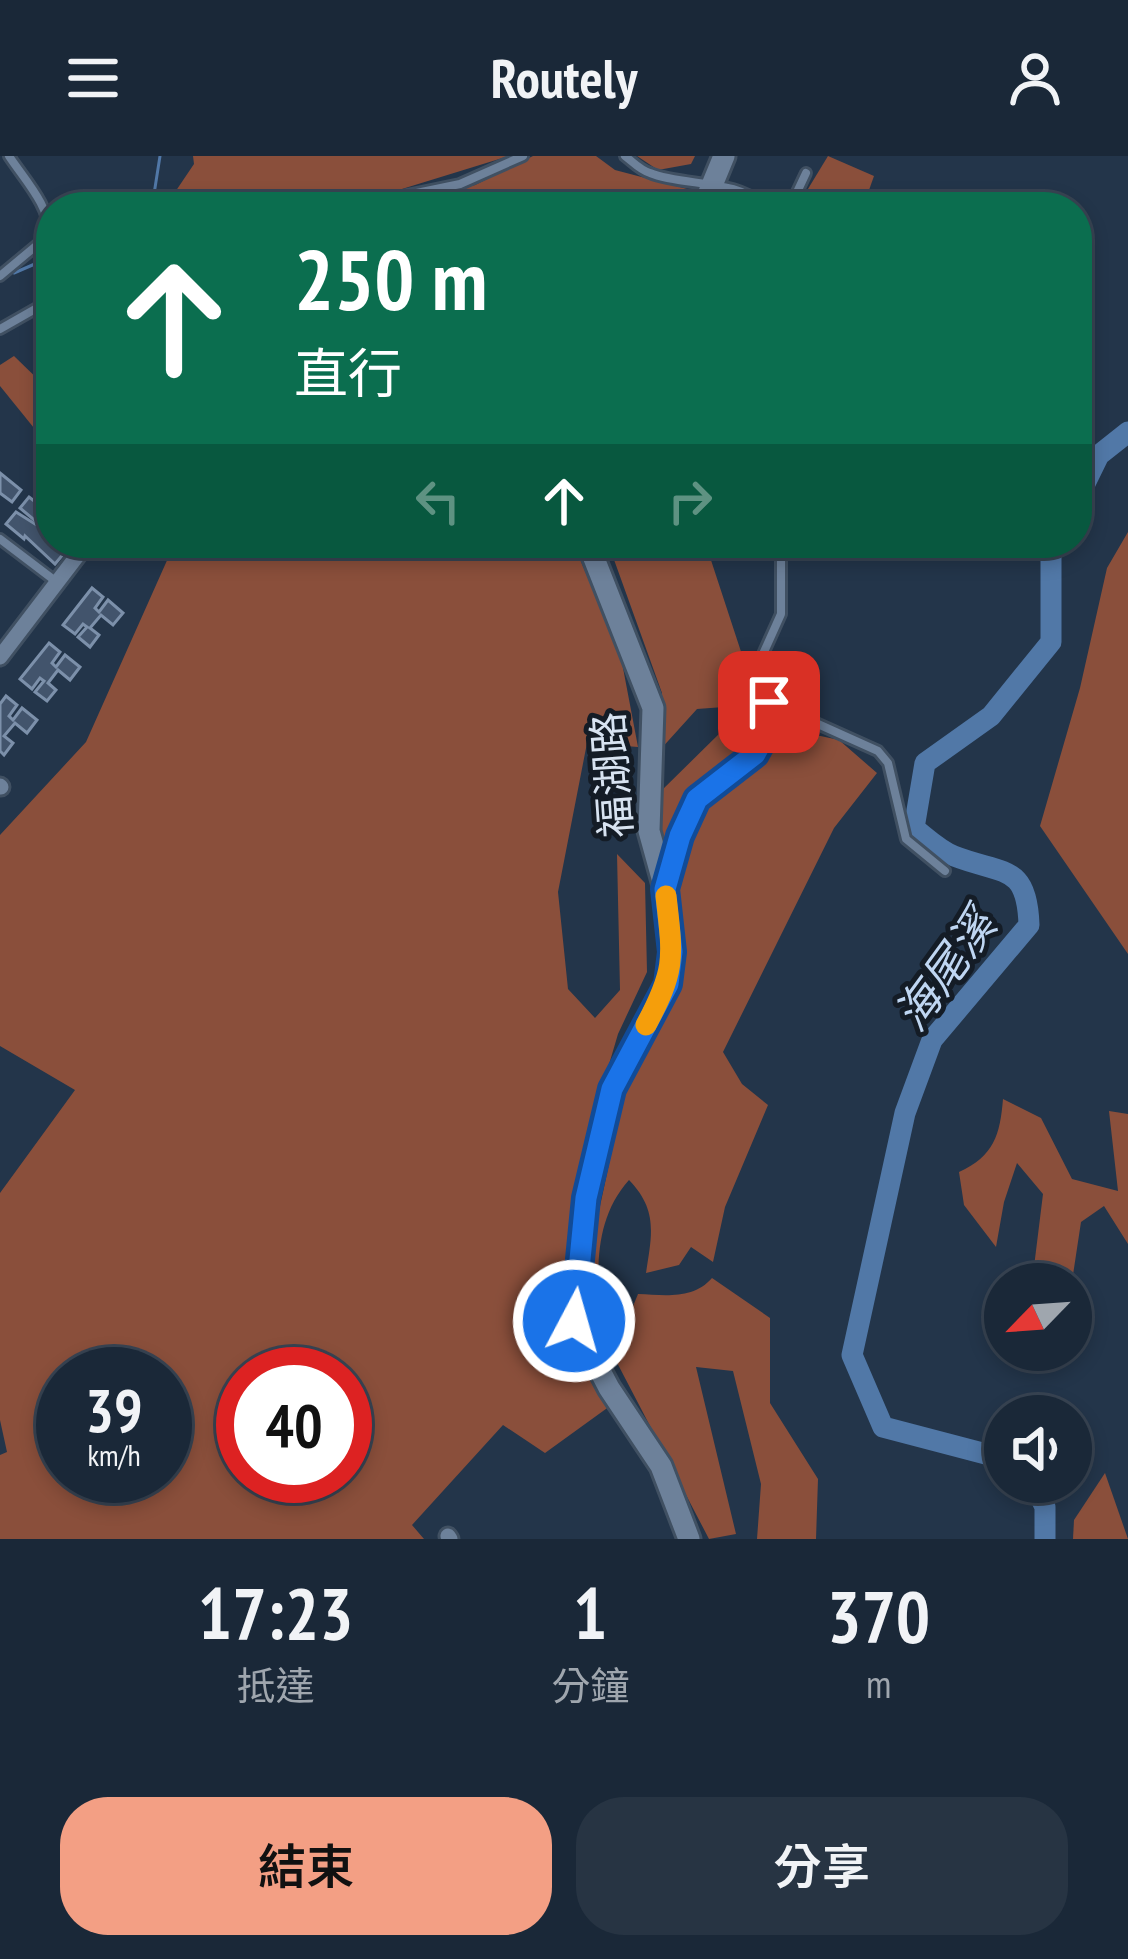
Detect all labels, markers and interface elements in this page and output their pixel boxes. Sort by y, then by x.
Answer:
text: Routely [491,43,637,113]
icon: menu [60,45,126,111]
icon: person [1002,45,1068,111]
text: 250 m [294,224,487,333]
icon: ahead [96,240,252,396]
text: 直行 [294,338,402,408]
icon: left [405,468,471,534]
icon: ahead [531,468,597,534]
icon: right [657,468,723,534]
pin [718,651,820,753]
icon: arrive [736,669,802,735]
street label: 福湖路 [580,710,643,840]
water label: 海尾溪 [881,893,1011,1041]
position arrow [511,1258,637,1384]
north arrow [984,1263,1092,1371]
map controls [984,1263,1092,1503]
speed limit sign: 40 [216,1347,372,1503]
text: 39 [85,1371,143,1449]
button: sound [984,1395,1092,1503]
text: km/h [87,1435,141,1474]
text: 17:23 [198,1566,353,1659]
text: 1 [573,1566,607,1659]
text: 370 [827,1569,930,1662]
text: m [866,1658,891,1709]
text: 抵達 [237,1660,315,1711]
text: 分鐘 [551,1660,629,1711]
button: 結束 [60,1797,552,1935]
button: 分享 [576,1797,1068,1935]

